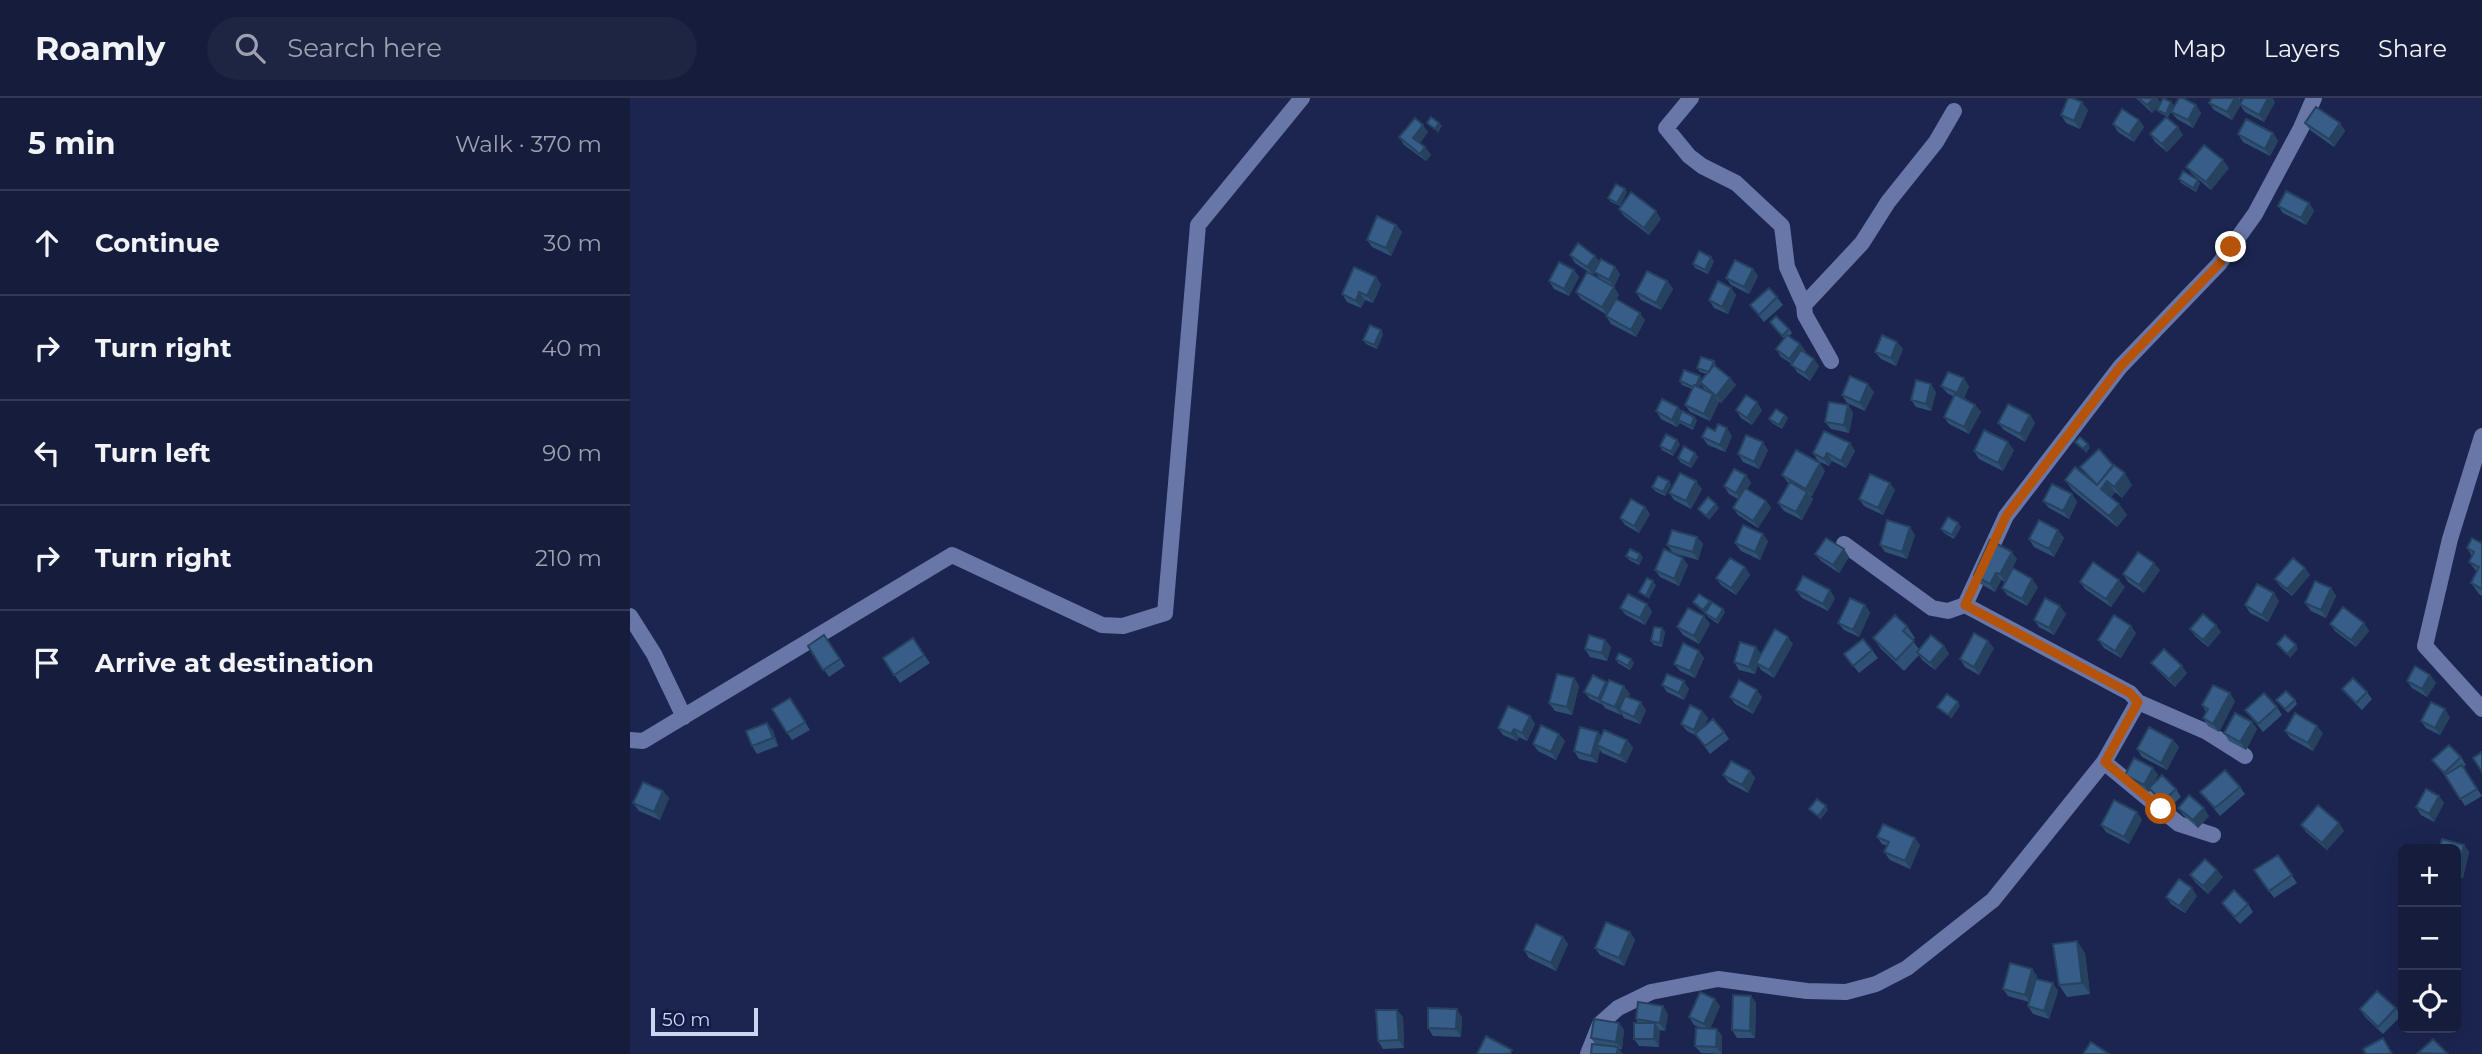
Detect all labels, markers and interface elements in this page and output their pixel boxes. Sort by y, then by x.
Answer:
search box [207,17,697,80]
text: Roamly [35,28,165,68]
icon: search [231,29,269,67]
text: Search here [287,32,442,64]
text: Map [2172,34,2226,63]
text: Layers [2264,34,2340,63]
text: Share [2378,34,2447,63]
text: 5 min [28,125,116,162]
text: Walk · 370 m [455,130,602,158]
icon: ahead [28,224,66,262]
text: Continue [95,227,220,259]
text: 30 m [543,229,602,257]
route end [2215,231,2246,262]
icon: right [28,329,66,367]
text: Turn right [95,332,231,364]
text: 40 m [541,334,602,362]
icon: left [28,434,66,472]
text: Turn left [95,437,211,469]
text: 90 m [542,439,602,467]
icon: right [28,539,66,577]
text: Turn right [95,542,231,574]
text: 210 m [535,544,602,572]
icon: arrive [28,644,66,682]
text: Arrive at destination [95,647,374,679]
route start [2145,793,2176,824]
map controls [2398,844,2461,1033]
button: + [2398,844,2461,907]
button: − [2398,907,2461,970]
button: locate [2398,970,2461,1033]
scale bar [651,1005,758,1037]
text: 50 m [662,1008,710,1031]

